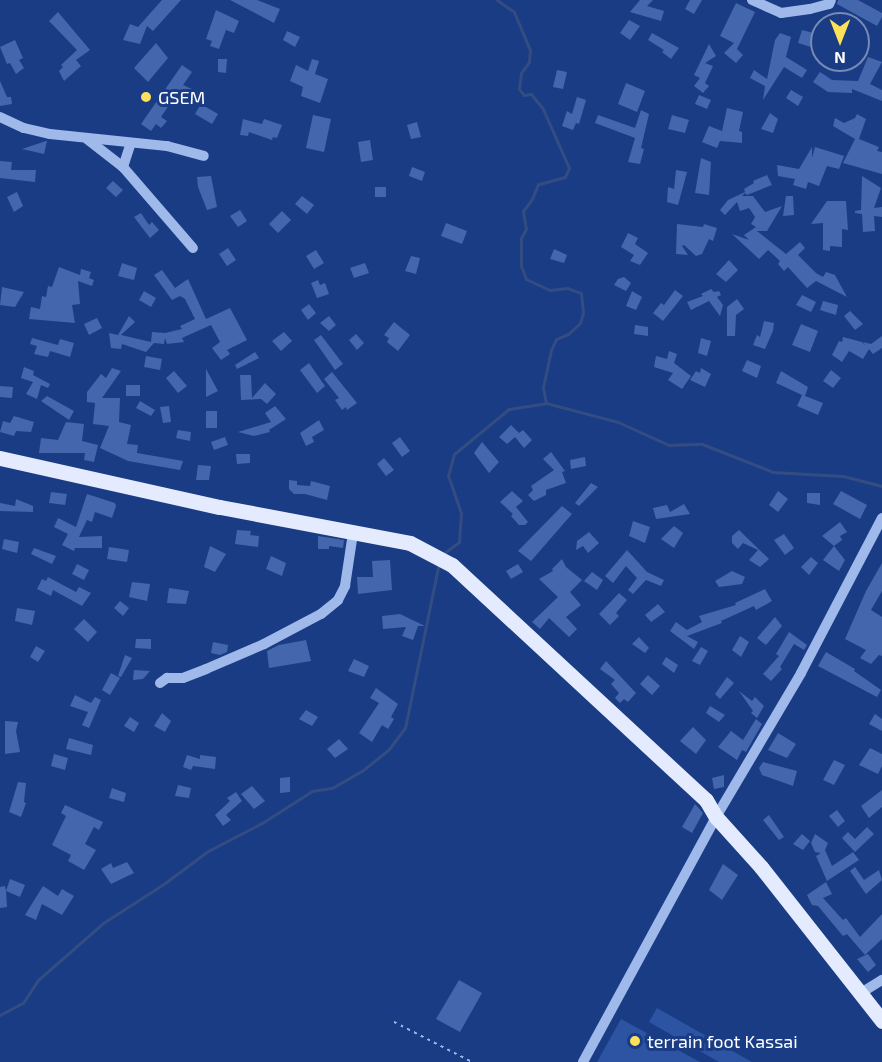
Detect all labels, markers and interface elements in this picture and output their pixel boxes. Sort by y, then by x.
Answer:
north arrow [810,12,870,72]
text: N [834,49,846,68]
place label: GSEM [158,86,205,108]
marker: GSEM [139,90,153,104]
place label: terrain foot Kassai [647,1030,798,1052]
marker: terrain foot Kassai [628,1034,642,1048]

